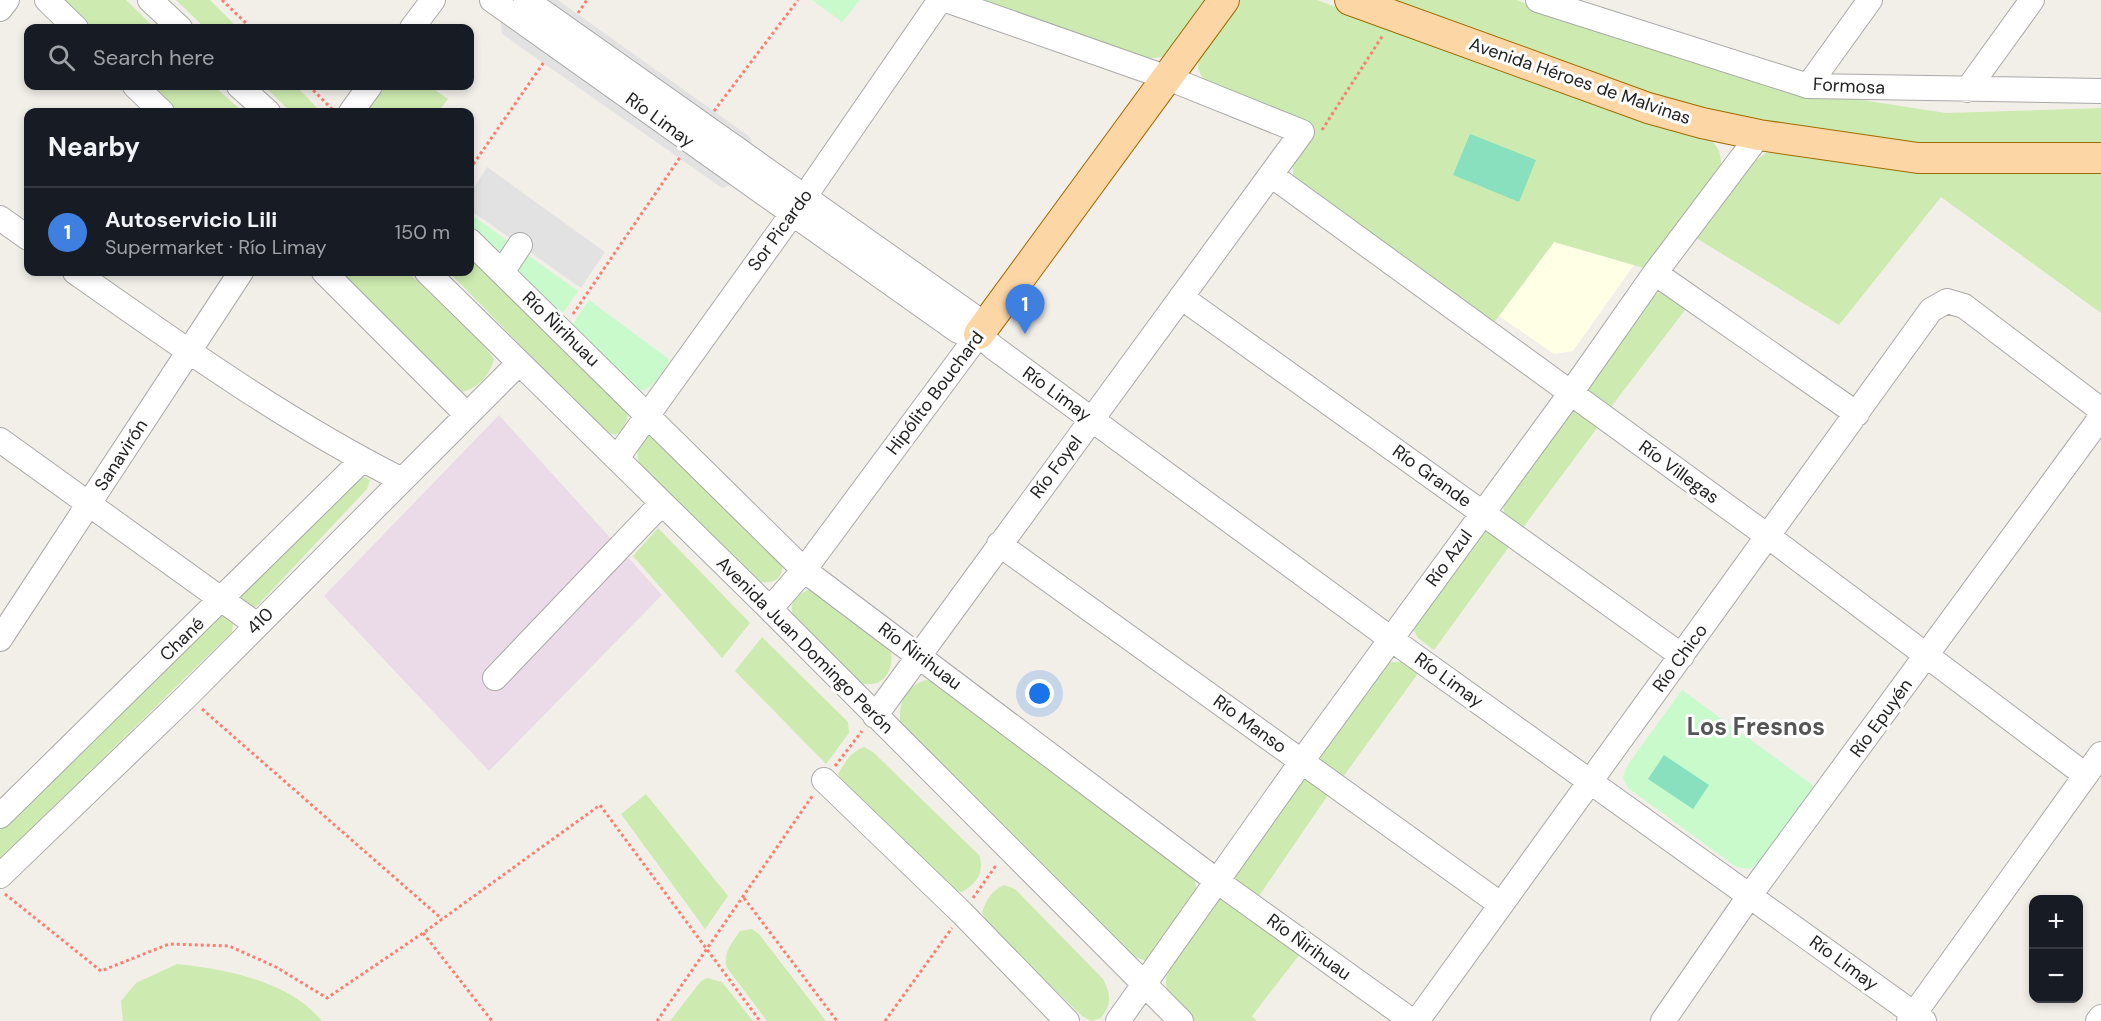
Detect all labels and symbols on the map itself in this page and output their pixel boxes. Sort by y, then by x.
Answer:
street label: Avenida Héroes de Malvinas [1466,32,1694,130]
street label: Formosa [1812,72,1886,100]
street label: Río Limay [621,87,699,153]
street label: Sor Picardo [742,184,818,276]
pin: 1 [1006,284,1044,334]
street label: Río Ñirihuau [517,286,605,372]
street label: Hipólito Bouchard [881,326,989,460]
street label: Río Limay [1018,361,1096,427]
street label: Sanavirón [89,414,153,496]
street label: Río Foyel [1025,431,1087,503]
street label: Río Villegas [1634,435,1724,509]
street label: Río Grande [1388,439,1476,513]
street label: Río Azul [1420,525,1478,591]
street label: Avenida Juan Domingo Perón [711,551,899,739]
street label: 410 [241,602,279,640]
street label: Chané [154,612,210,666]
street label: Río Ñirihuau [873,617,967,695]
street label: Río Chico [1647,619,1713,697]
street label: Río Limay [1410,647,1488,713]
street label: Río Epuyén [1844,674,1918,762]
your location [1025,679,1054,708]
street label: Río Manso [1209,689,1291,759]
district label: Los Fresnos [1687,711,1825,742]
street label: Río Ñirihuau [1262,908,1356,986]
street label: Río Limay [1805,930,1883,996]

